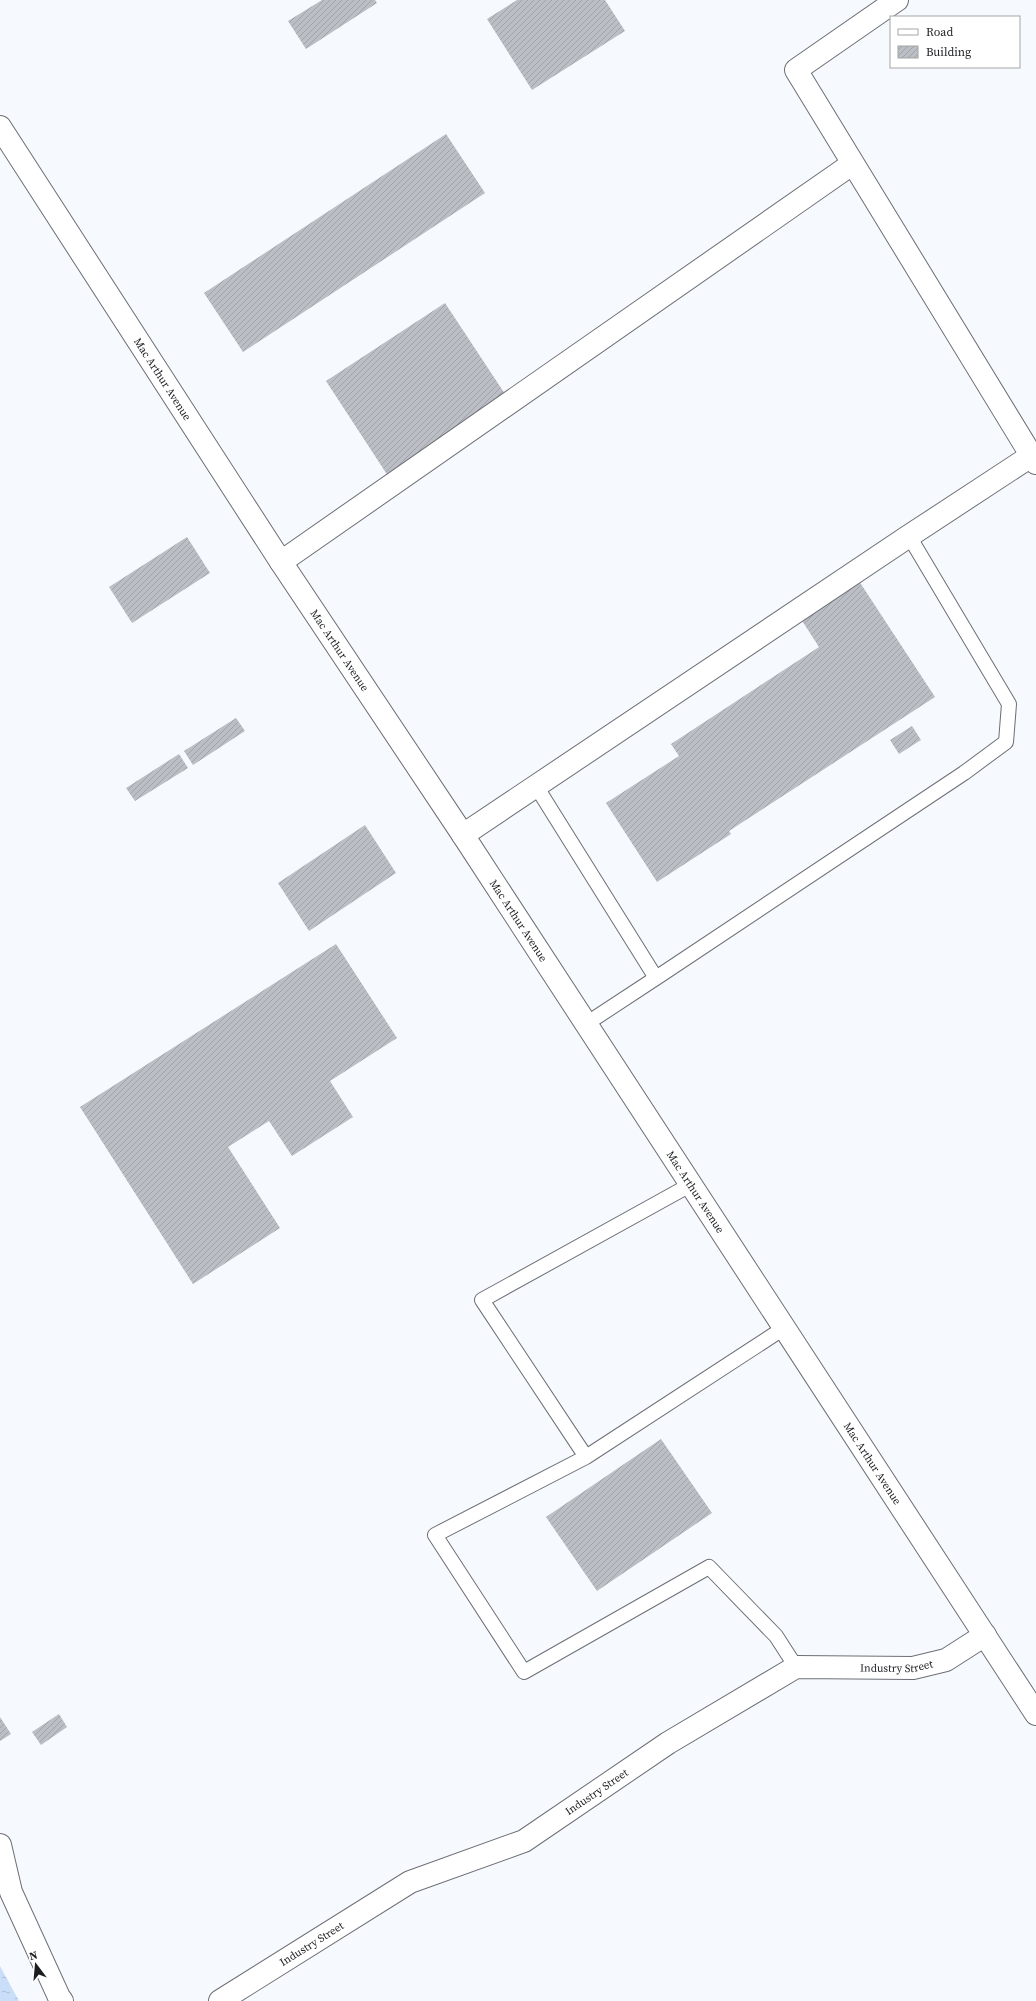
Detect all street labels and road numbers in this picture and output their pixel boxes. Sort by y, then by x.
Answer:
street label: Mac Arthur Avenue [131,335,195,423]
street label: Mac Arthur Avenue [307,606,373,694]
street label: Mac Arthur Avenue [486,876,551,965]
street label: Mac Arthur Avenue [663,1148,728,1236]
street label: Mac Arthur Avenue [840,1419,905,1508]
street label: Industry Street [860,1656,935,1676]
street label: Industry Street [562,1765,631,1818]
street label: Industry Street [277,1918,347,1969]

